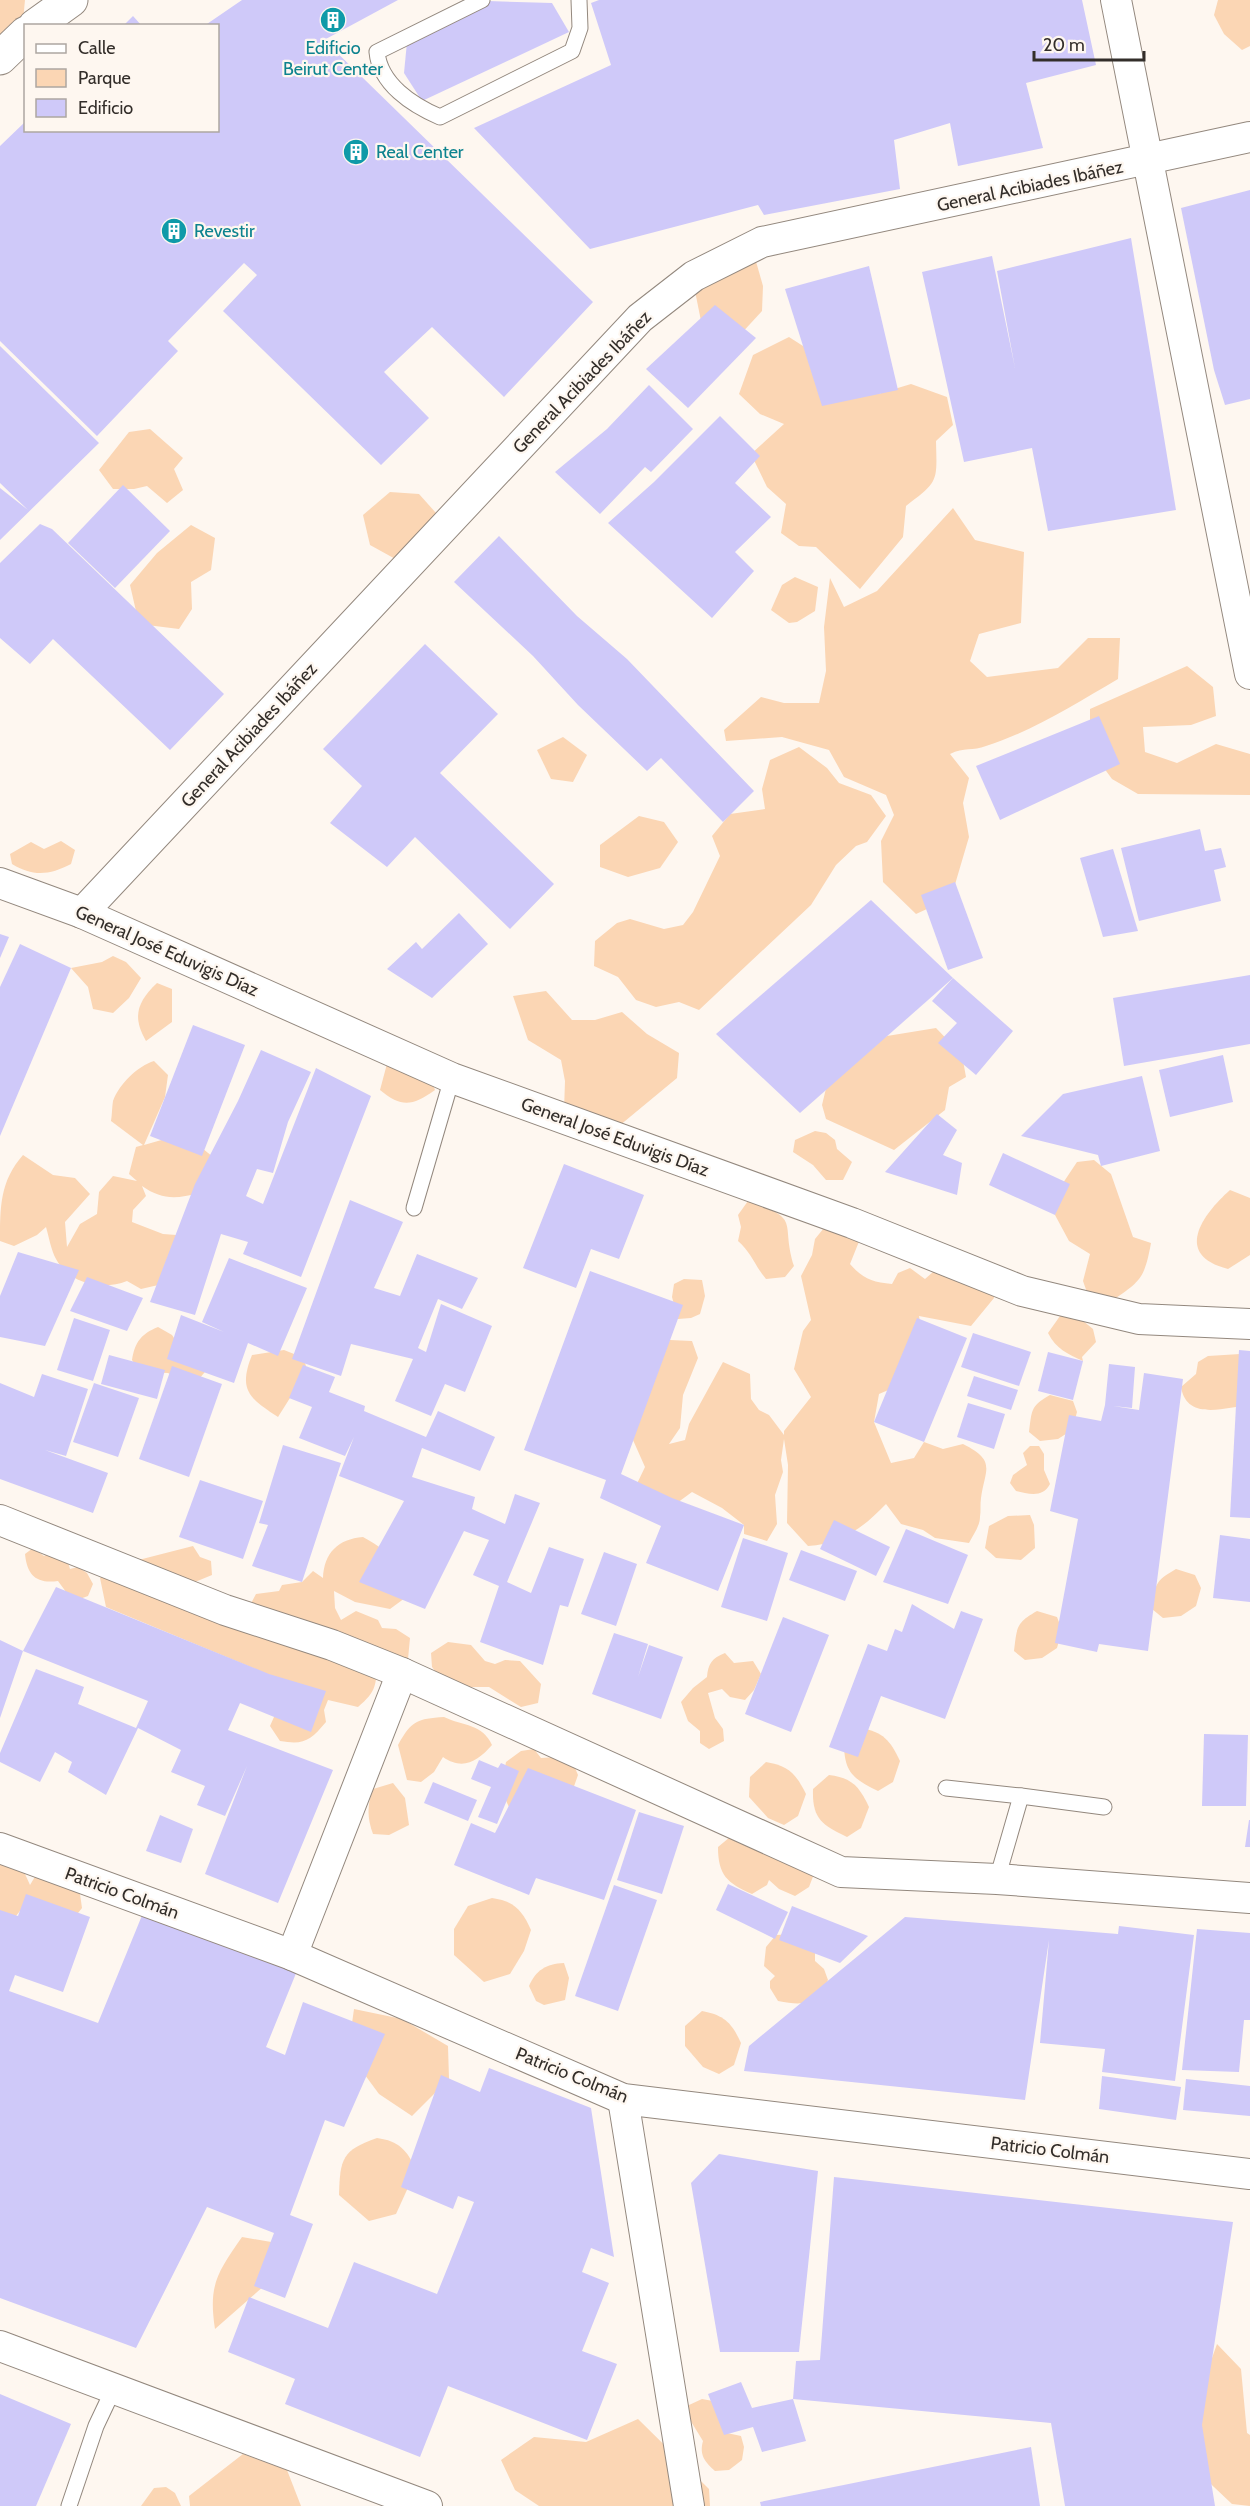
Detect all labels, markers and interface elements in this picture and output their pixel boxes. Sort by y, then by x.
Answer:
building icon: Edificio Beirut Center [318,5,348,35]
legend [24,24,219,132]
scale bar [1034,24,1144,62]
text: 20 m [1043,34,1085,56]
text: Calle [78,37,115,59]
place label: Edificio Beirut Center [283,37,383,80]
text: Parque [78,67,131,89]
text: Edificio [78,97,133,119]
building icon: Real Center [341,137,371,167]
place label: Real Center [376,141,464,163]
street label: General Acibiades Ibáñez [935,155,1126,216]
building icon: Revestir [159,216,189,246]
place label: Revestir [194,220,255,242]
street label: General Acibiades Ibáñez [508,306,656,458]
street label: General Acibiades Ibáñez [176,658,322,812]
street label: General José Eduvigis Díaz [72,901,263,1002]
street label: General José Eduvigis Díaz [518,1093,712,1181]
street label: Patricio Colmán [62,1862,182,1924]
street label: Patricio Colmán [512,2042,632,2108]
street label: Patricio Colmán [989,2132,1111,2168]

